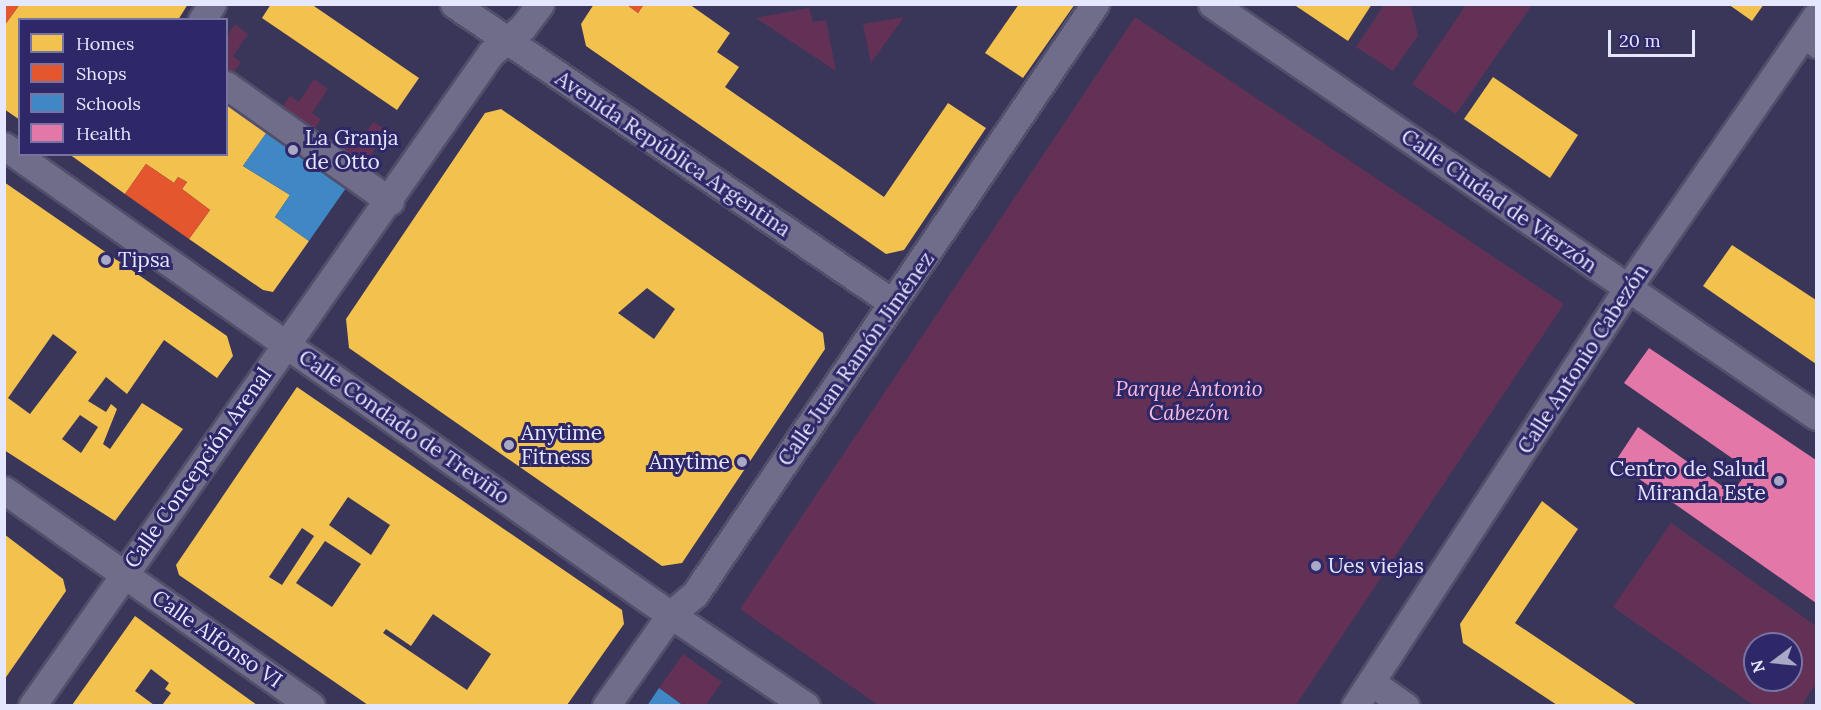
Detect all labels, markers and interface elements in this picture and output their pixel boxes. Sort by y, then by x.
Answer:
legend [18,18,228,156]
scale bar [1611,18,1698,56]
text: 20 m [1619,29,1661,52]
text: Homes [76,32,134,55]
text: Shops [76,62,127,85]
street label: Avenida República Argentina [551,66,795,242]
text: Schools [76,92,141,115]
text: Health [76,122,131,145]
street label: Calle Ciudad de Vierzón [1396,124,1602,278]
place label: La Granja de Otto [305,125,399,175]
marker: La Granja de Otto [286,143,300,157]
place label: Tipsa [118,247,170,273]
street label: Calle Juan Ramón Jiménez [772,247,940,471]
marker: Tipsa [99,253,113,267]
street label: Calle Antonio Cabezón [1512,259,1654,459]
street label: Calle Condado de Treviño [294,345,514,509]
street label: Calle Concepción Arenal [119,363,277,573]
park label: Parque Antonio Cabezón [1115,376,1263,426]
place label: Anytime Fitness [521,420,602,470]
marker: Anytime Fitness [502,438,516,452]
place label: Anytime [649,449,730,475]
marker: Anytime [735,455,749,469]
place label: Centro de Salud Miranda Este [1609,456,1766,506]
marker: Centro de Salud Miranda Este [1770,472,1788,490]
place label: Ues viejas [1328,553,1424,579]
marker: Ues viejas [1309,559,1323,573]
street label: Calle Alfonso VI [147,585,287,693]
north arrow [1743,632,1803,692]
text: N [1746,658,1769,675]

